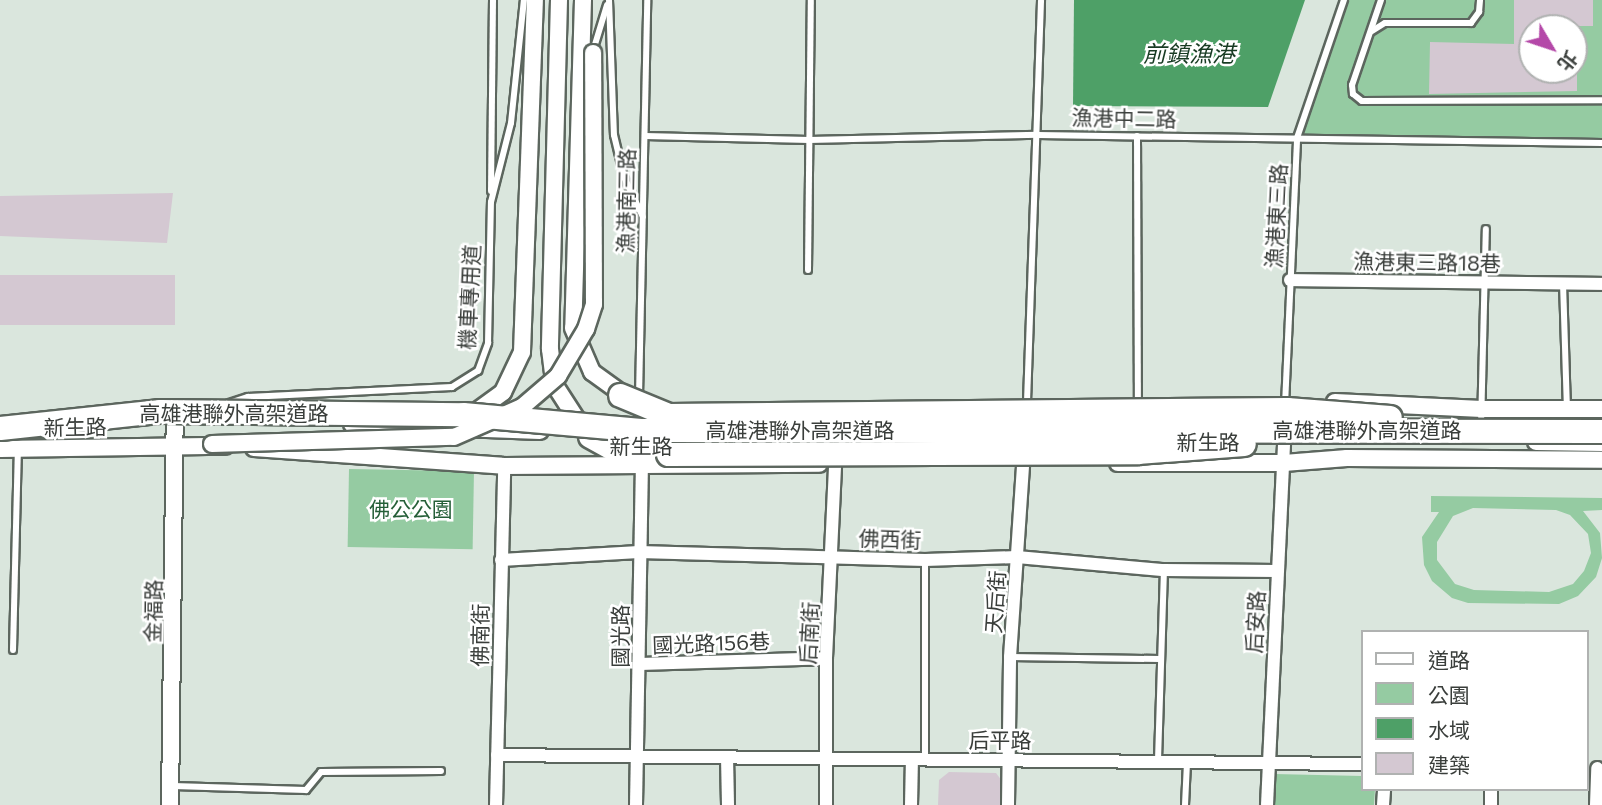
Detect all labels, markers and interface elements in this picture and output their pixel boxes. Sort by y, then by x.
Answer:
north arrow [1518,14,1588,84]
water label: 前鎮漁港 [1143,39,1235,67]
text: 北 [1553,47,1583,76]
street label: 漁港中二路 [1071,104,1177,132]
street label: 漁港南三路 [612,148,640,254]
street label: 漁港東三路 [1261,163,1291,269]
street label: 機車專用道 [454,244,484,350]
street label: 漁港東三路18巷 [1353,248,1501,276]
street label: 高雄港聯外高架道路 [140,400,328,426]
street label: 新生路 [43,414,107,440]
street label: 高雄港聯外高架道路 [706,417,894,443]
street label: 高雄港聯外高架道路 [1273,417,1461,443]
street label: 新生路 [1177,429,1239,455]
street label: 新生路 [610,433,672,459]
park label: 佛公公園 [369,496,453,522]
street label: 佛西街 [858,525,922,553]
street label: 天后街 [980,570,1010,634]
street label: 金福路 [140,579,166,643]
street label: 后安路 [1241,590,1269,654]
street label: 后南街 [795,601,823,665]
street label: 佛南街 [467,603,493,667]
street label: 國光路 [607,605,633,667]
street label: 國光路156巷 [652,628,770,658]
legend [1360,630,1588,791]
text: 道路 [1428,647,1470,672]
text: 公園 [1428,682,1470,707]
text: 水域 [1428,717,1470,742]
street label: 后平路 [969,727,1031,753]
text: 建築 [1428,752,1470,777]

